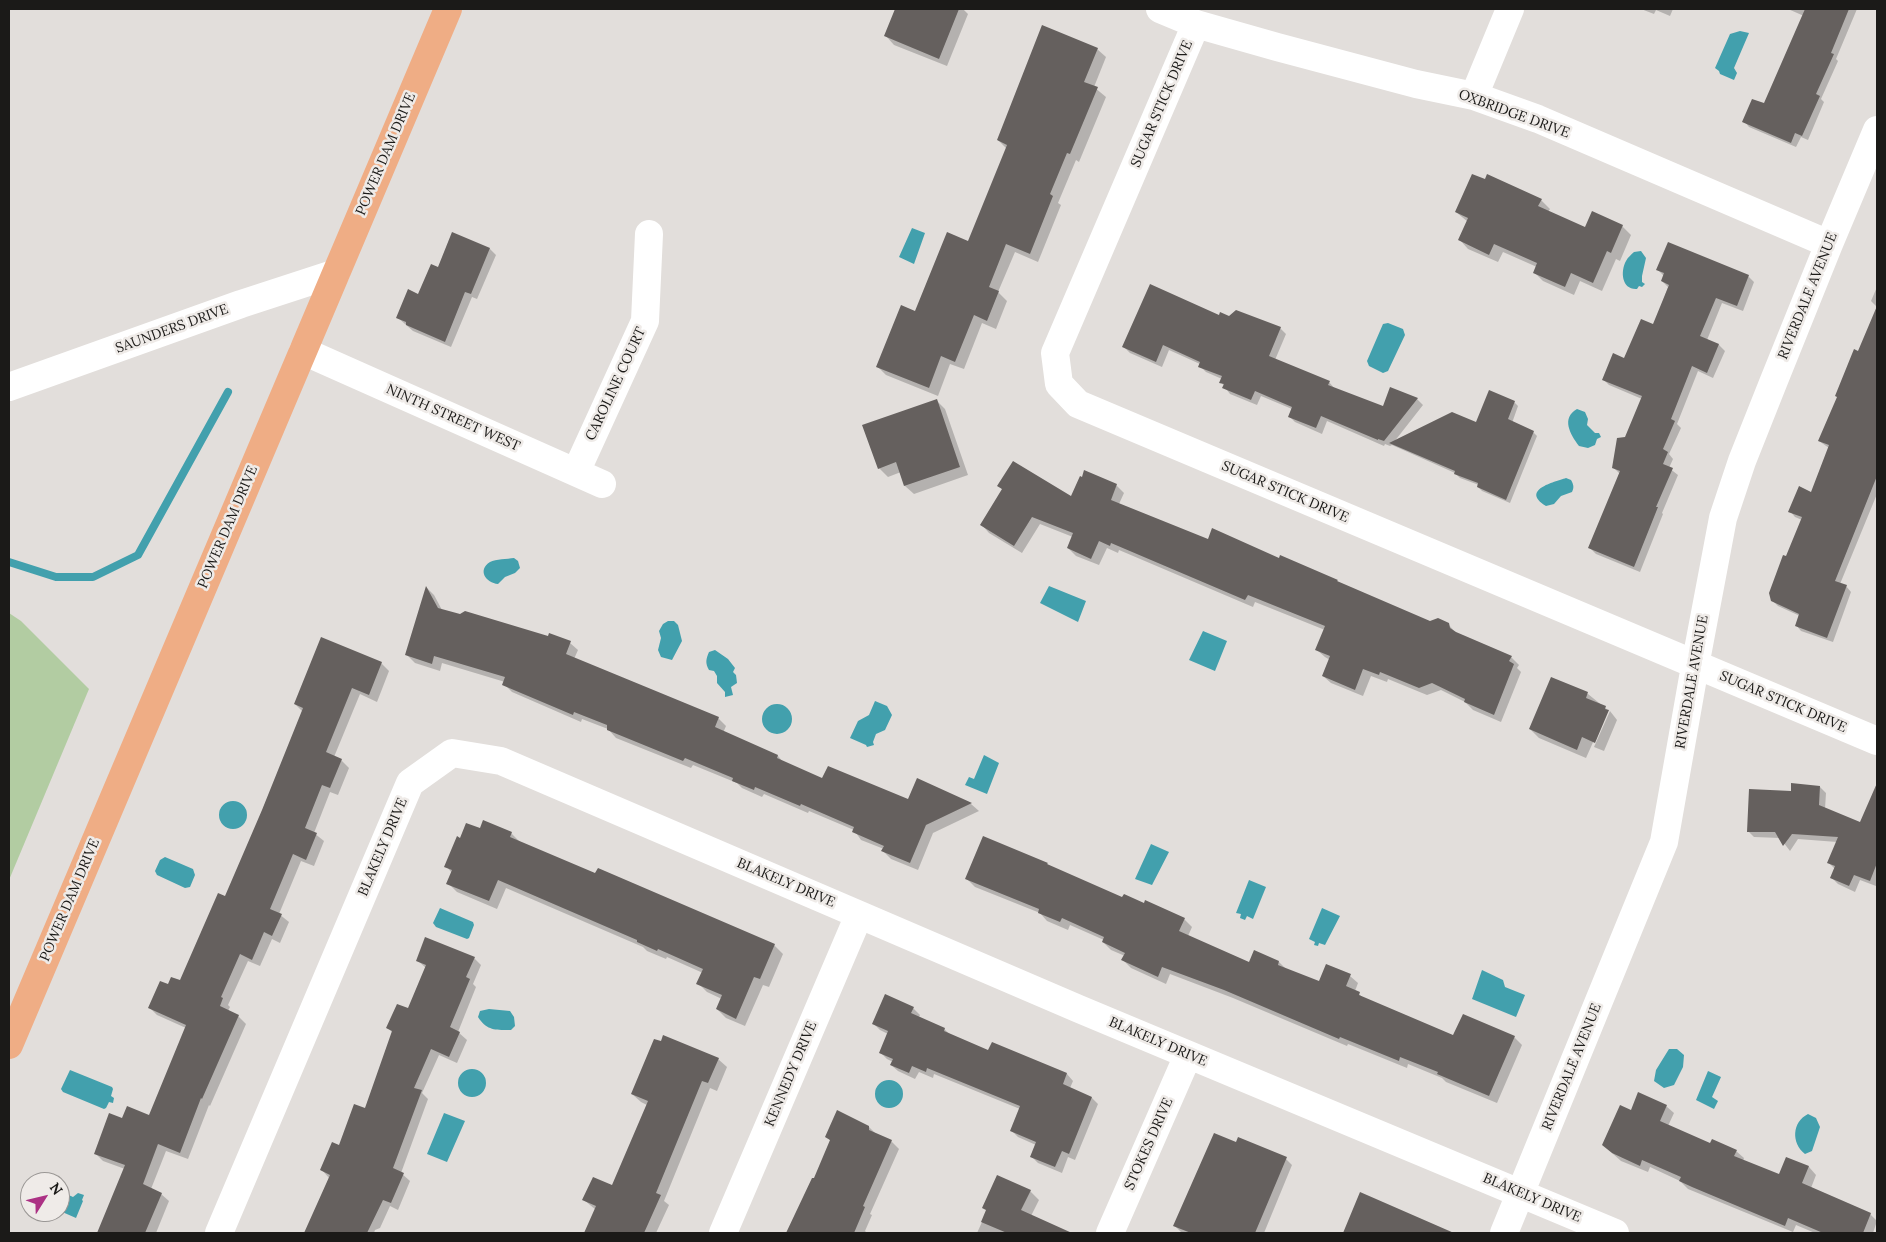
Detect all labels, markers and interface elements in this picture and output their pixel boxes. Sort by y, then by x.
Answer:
street label: SUGAR STICK DRIVE [1128,38,1196,170]
street label: OXBRIDGE DRIVE [1456,86,1572,142]
street label: POWER DAM DRIVE [353,90,419,218]
street label: RIVERDALE AVENUE [1775,230,1841,362]
street label: SAUNDERS DRIVE [113,301,231,357]
street label: CAROLINE COURT [582,325,650,443]
street label: NINTH STREET WEST [383,381,523,455]
street label: SUGAR STICK DRIVE [1219,458,1351,526]
street label: POWER DAM DRIVE [195,463,261,591]
street label: RIVERDALE AVENUE [1672,614,1712,750]
street label: SUGAR STICK DRIVE [1717,668,1849,736]
street label: BLAKELY DRIVE [355,795,411,899]
street label: POWER DAM DRIVE [37,836,103,964]
street label: BLAKELY DRIVE [734,855,838,911]
street label: RIVERDALE AVENUE [1539,1001,1605,1133]
street label: BLAKELY DRIVE [1106,1014,1210,1070]
street label: KENNEDY DRIVE [761,1019,821,1129]
street label: STOKES DRIVE [1121,1095,1177,1193]
street label: BLAKELY DRIVE [1480,1170,1584,1226]
north arrow [20,1172,70,1222]
text: N [46,1179,67,1198]

